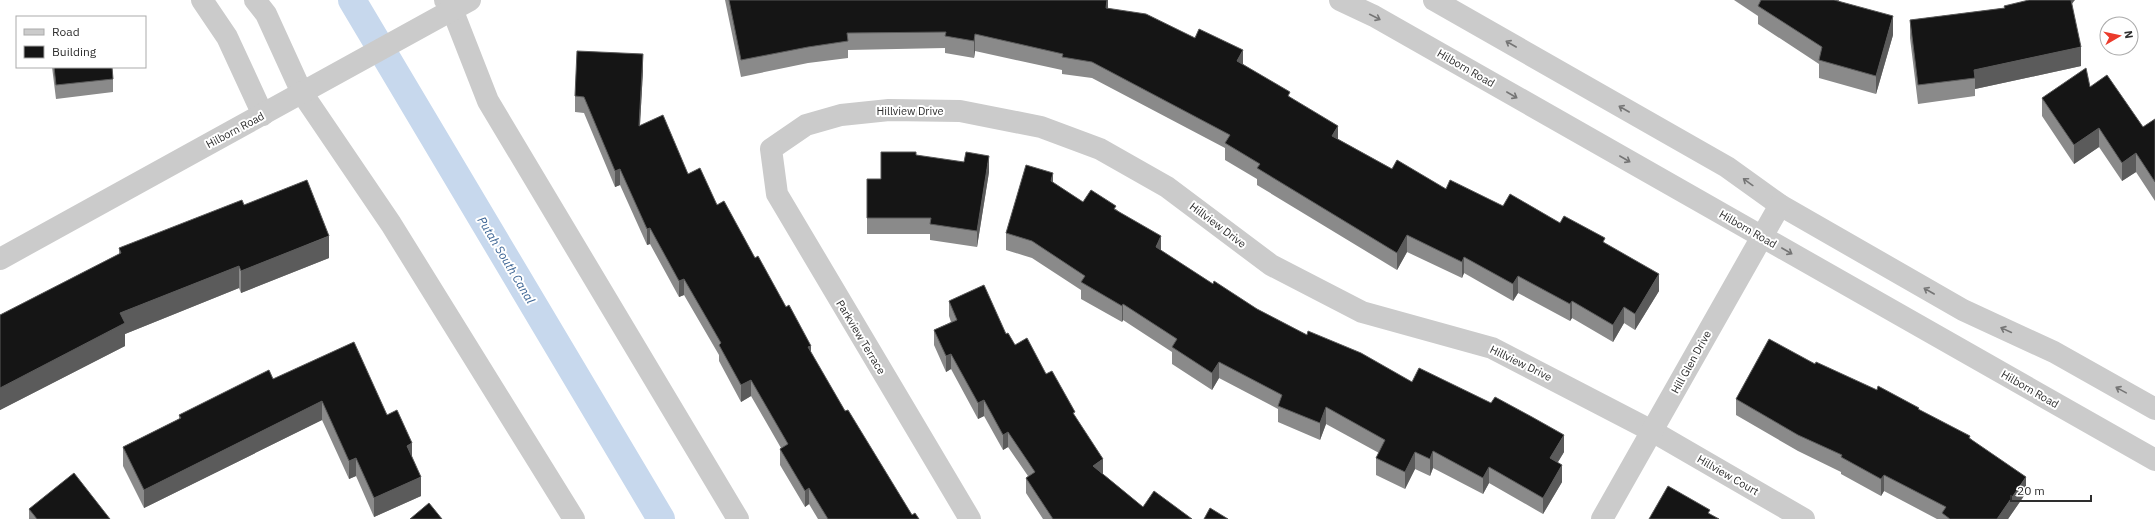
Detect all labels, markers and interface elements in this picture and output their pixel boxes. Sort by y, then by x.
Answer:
one-way arrow [1369,13,1381,21]
legend [16,16,146,68]
north arrow [2099,16,2139,56]
text: Road [52,24,80,39]
text: N [2121,29,2136,39]
one-way arrow [1506,40,1518,48]
text: Building [52,44,97,59]
street label: Hilborn Road [1435,46,1497,90]
one-way arrow [1506,91,1518,99]
street label: Hillview Drive [876,104,944,118]
one-way arrow [1618,104,1630,112]
street label: Hilborn Road [203,109,267,151]
one-way arrow [1619,155,1631,163]
one-way arrow [1743,178,1754,186]
street label: Hillview Drive [1187,199,1249,251]
street label: Hilborn Road [1717,207,1779,251]
water label: Putah South Canal [475,213,539,307]
one-way arrow [1781,247,1793,255]
one-way arrow [1923,286,1935,294]
street label: Parkview Terrace [833,297,889,377]
one-way arrow [2000,326,2012,333]
street label: Hill Glen Drive [1668,328,1714,396]
street label: Hillview Drive [1488,342,1554,384]
street label: Hilborn Road [1999,367,2061,411]
one-way arrow [2115,385,2127,393]
street label: Hillview Court [1695,452,1761,498]
scale bar [2011,477,2091,503]
text: 20 m [2017,483,2045,498]

